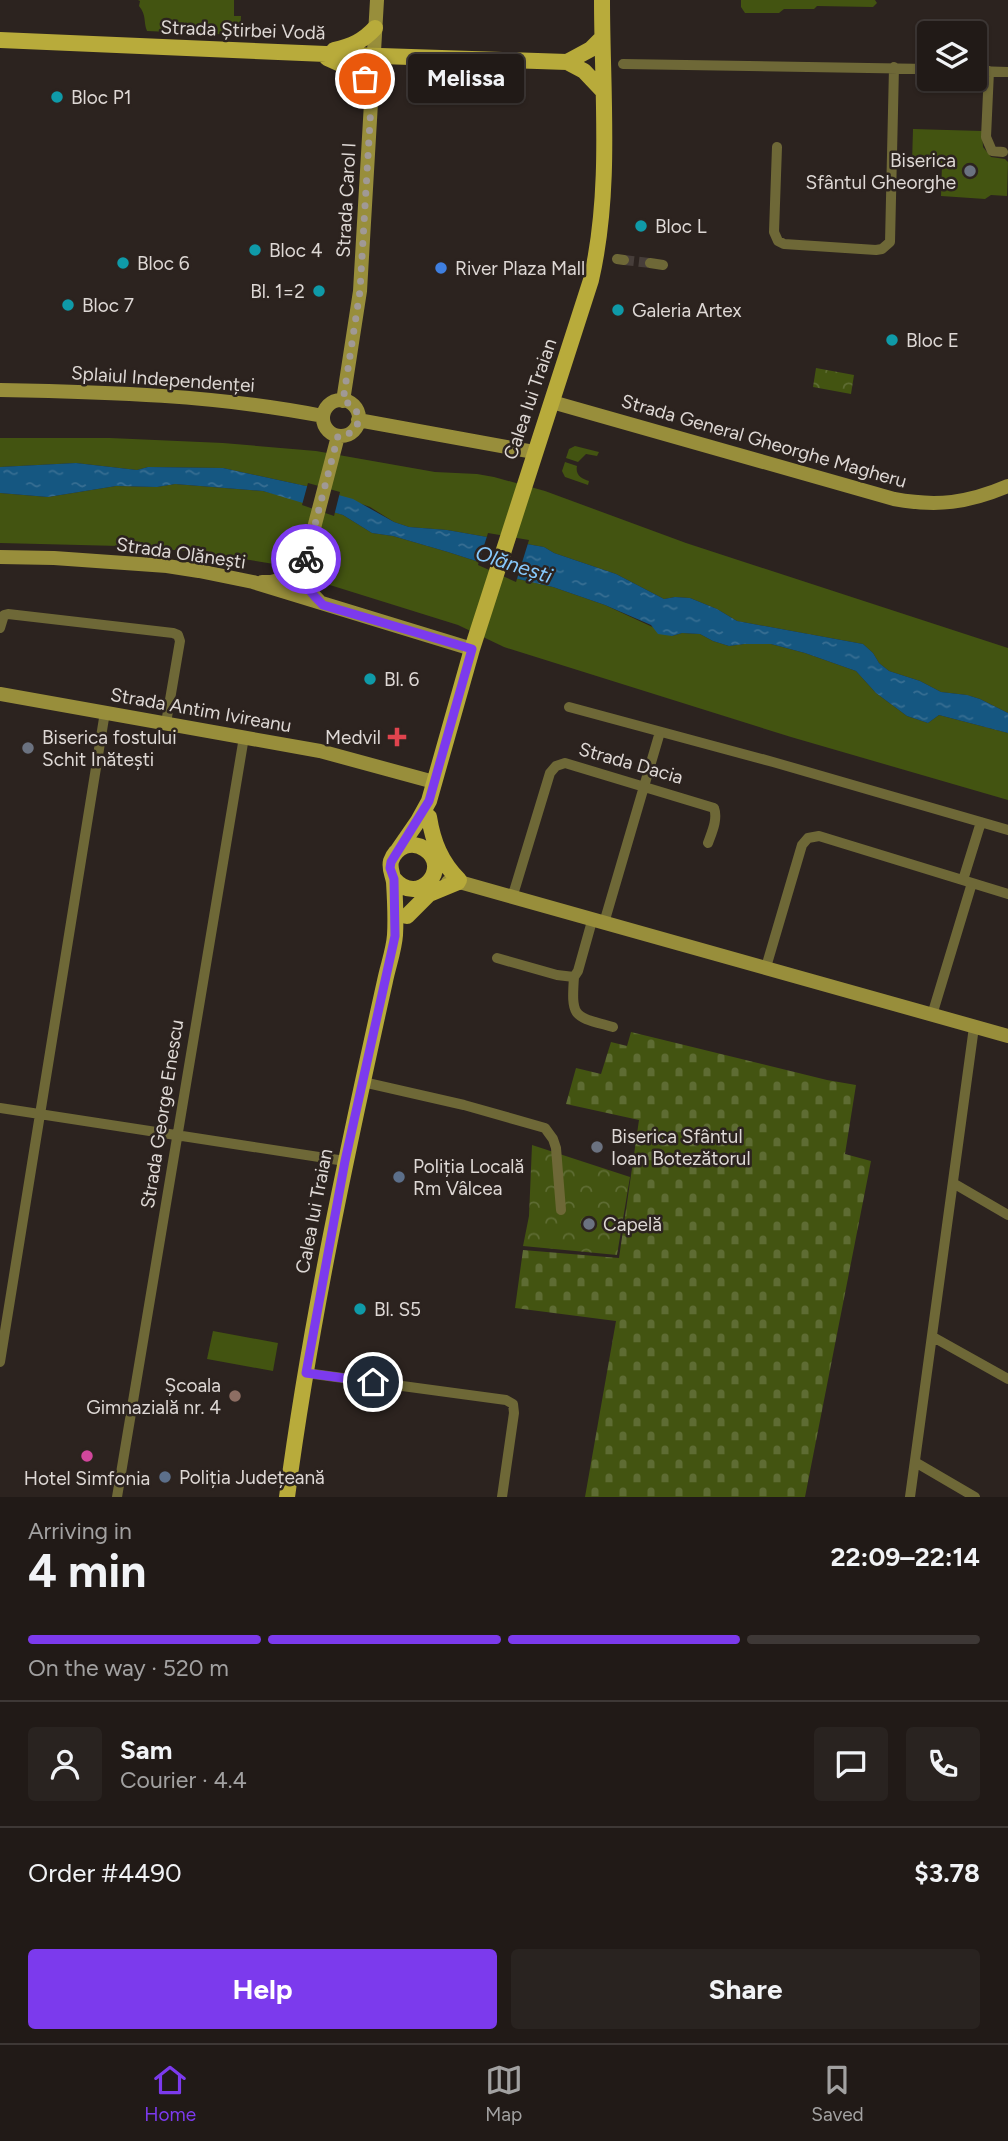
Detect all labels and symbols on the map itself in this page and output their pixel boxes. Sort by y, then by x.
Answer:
street label: Strada Știrbei Vodă [160,16,326,44]
pin [335,49,395,109]
callout: Melissa [407,55,522,104]
place label: Bloc P1 [71,86,132,109]
marker: Bloc P1 [49,89,65,105]
street label: Strada Carol I [331,142,361,258]
place label: Biserica Sfântul Gheorghe [805,149,956,194]
marker: Biserica Sfântul Gheorghe [962,163,978,179]
place label: Bloc L [655,215,707,238]
marker: Bloc L [633,218,649,234]
place label: Bloc 4 [269,239,323,262]
marker: Bloc 4 [247,242,263,258]
place label: Bloc 6 [137,252,190,275]
marker: Bloc 6 [115,255,131,271]
place label: River Plaza Mall [455,257,585,280]
marker: River Plaza Mall [433,260,449,276]
place label: Bl. 1=2 [250,280,305,303]
marker: Bl. 1=2 [311,283,327,299]
place label: Bloc 7 [82,294,134,317]
marker: Bloc 7 [60,297,76,313]
place label: Galeria Artex [632,299,742,322]
marker: Galeria Artex [610,302,626,318]
place label: Bloc E [906,329,959,352]
marker: Bloc E [884,332,900,348]
street label: Calea lui Traian [499,335,561,463]
street label: Splaiul Independenței [70,361,256,397]
street label: Strada General Gheorghe Magheru [619,389,909,493]
courier [271,524,341,594]
street label: Strada Olănești [115,533,247,573]
water label: Olănești [472,540,556,588]
place label: Bl. 6 [384,668,419,691]
marker: Bl. 6 [362,671,378,687]
street label: Strada Antim Ivireanu [109,683,293,737]
place label: Biserica fostului Schit Inătești [42,726,177,771]
place label: Medvil [325,726,381,749]
marker: Medvil [387,727,407,747]
street label: Strada Dacia [576,737,686,789]
marker: Biserica fostului Schit Inătești [20,740,36,756]
street label: Strada George Enescu [136,1018,188,1210]
place label: Biserica Sfântul Ioan Botezătorul [611,1125,751,1170]
marker: Biserica Sfântul Ioan Botezătorul [589,1139,605,1155]
street label: Calea lui Traian [291,1147,337,1275]
place label: Poliția Locală Rm Vâlcea [413,1155,524,1200]
marker: Poliția Locală Rm Vâlcea [391,1169,407,1185]
place label: Capelă [603,1213,662,1236]
marker: Capelă [581,1216,597,1232]
place label: Bl. S5 [374,1298,421,1321]
marker: Bl. S5 [352,1301,368,1317]
pin [343,1352,403,1412]
place label: Școala Gimnazială nr. 4 [86,1374,221,1419]
marker: Școala Gimnazială nr. 4 [227,1388,243,1404]
marker: Hotel Simfonia [79,1448,95,1464]
place label: Poliția Județeană [179,1466,325,1489]
place label: Hotel Simfonia [24,1467,150,1490]
marker: Poliția Județeană [157,1469,173,1485]

